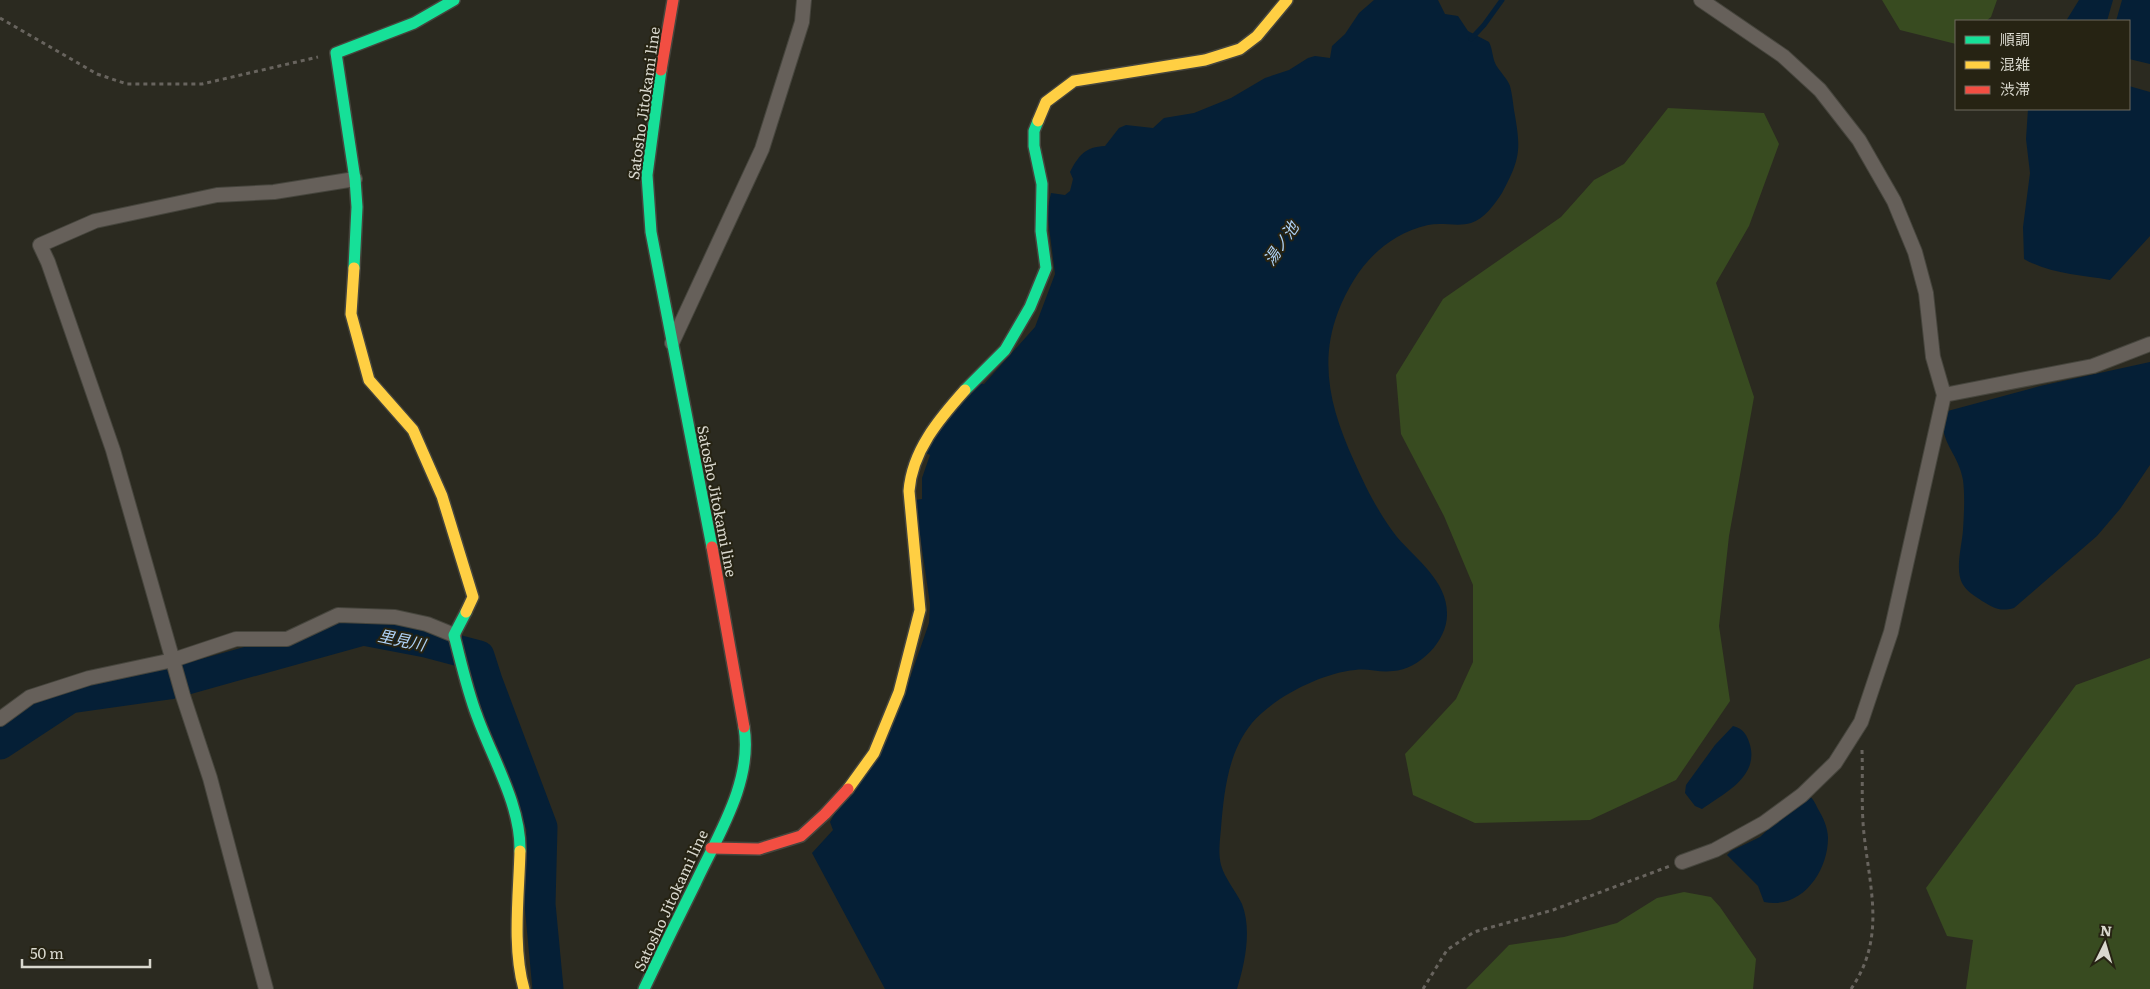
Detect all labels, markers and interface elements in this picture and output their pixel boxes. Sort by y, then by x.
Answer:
legend [1955,20,2130,110]
street label: Satosho Jitokami line [621,25,665,181]
text: 順調 [2000,27,2030,50]
text: 混雑 [2000,52,2030,75]
text: 渋滞 [2000,77,2030,100]
water label: 湯ノ池 [1257,215,1304,270]
street label: Satosho Jitokami line [692,423,744,579]
water label: 里見川 [376,622,430,656]
street label: Satosho Jitokami line [627,825,713,975]
north arrow [2080,919,2130,969]
text: N [2099,920,2113,941]
scale bar [22,936,150,968]
text: 50 m [30,941,64,964]

